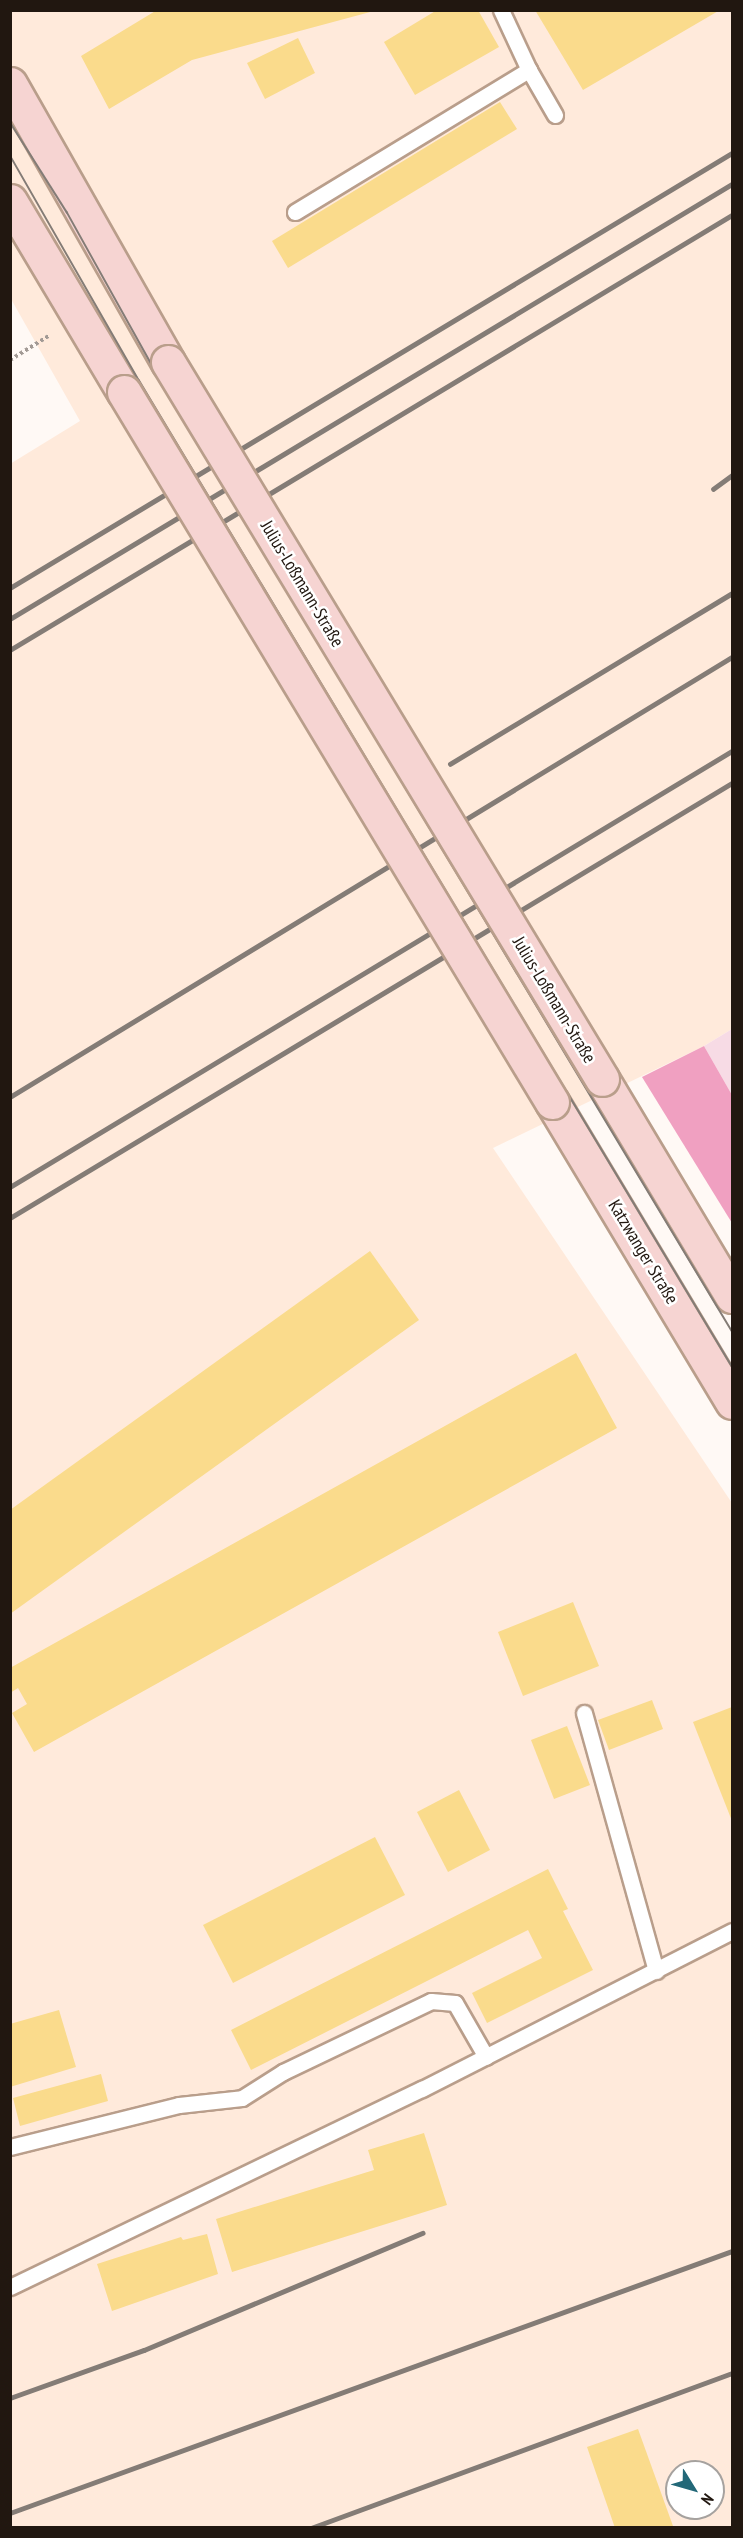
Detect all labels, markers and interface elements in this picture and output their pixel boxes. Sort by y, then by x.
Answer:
street label: Julius-Loßmann-Straße [256,517,348,651]
street label: Julius-Loßmann-Straße [508,933,600,1067]
street label: Katzwanger Straße [603,1196,683,1308]
north arrow [665,2460,725,2520]
text: N [697,2490,718,2509]

